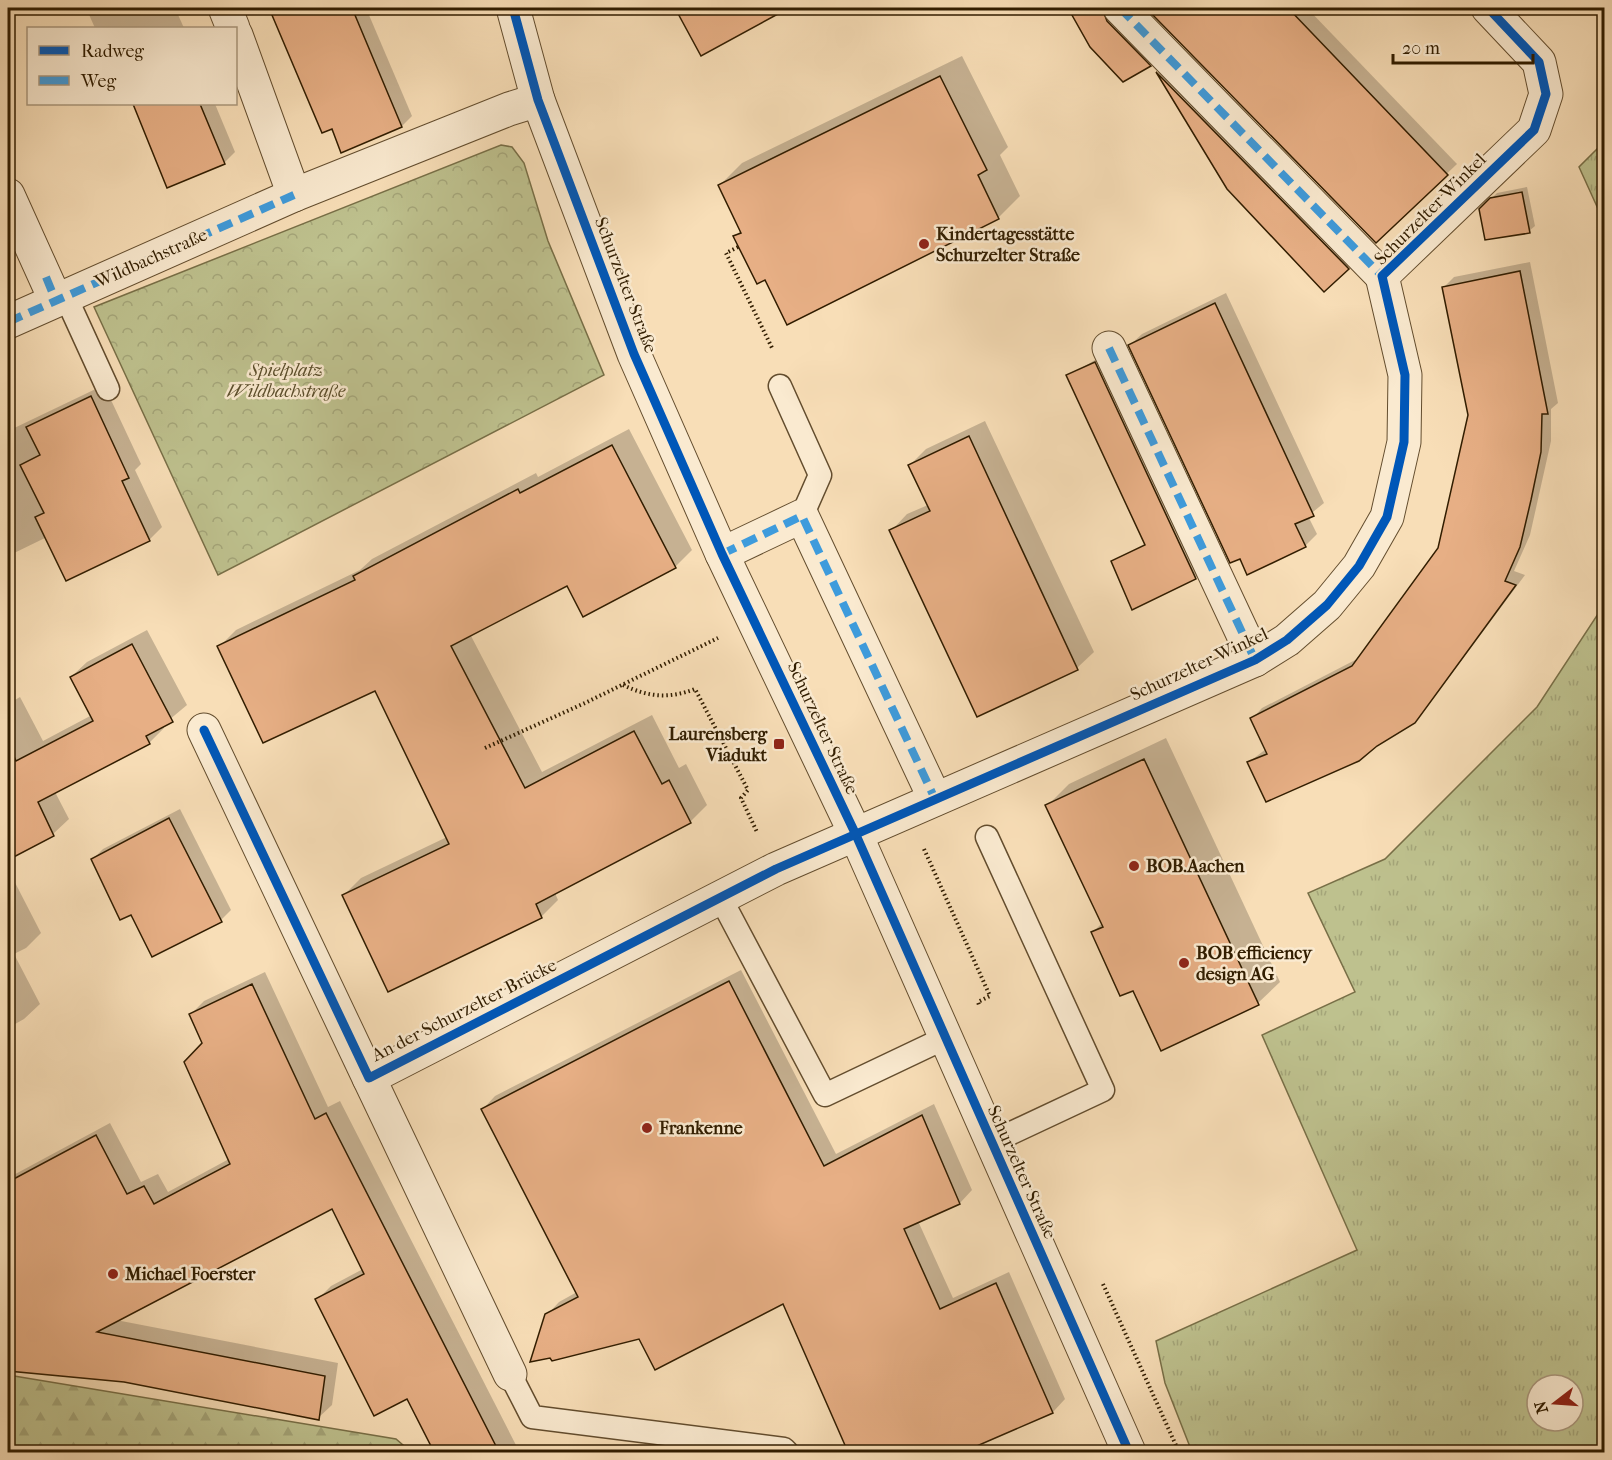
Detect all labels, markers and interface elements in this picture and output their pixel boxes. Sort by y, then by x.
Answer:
legend [27,27,237,105]
scale bar [1393,27,1532,65]
text: 20 m [1402,38,1440,59]
text: Radweg [81,41,144,62]
text: Weg [80,71,116,92]
street label: Schurzelter Winkel [1370,149,1491,270]
street label: Schurzelter Straße [590,214,661,356]
street label: Wildbachstraße [91,224,211,293]
place label: Kindertagesstätte Schurzelter Straße [936,224,1080,266]
marker: Kindertagesstätte Schurzelter Straße [917,237,931,251]
park label: Spielplatz Wildbachstraße [227,360,346,402]
street label: Schurzelter Winkel [1127,623,1271,706]
street label: Schurzelter Straße [783,659,862,798]
place label: Laurensberg Viadukt [669,724,768,766]
marker: Laurensberg Viadukt [772,737,786,751]
place label: BOB.Aachen [1146,856,1245,877]
marker: BOB.Aachen [1127,859,1141,873]
place label: BOB efficiency design AG [1196,943,1313,985]
street label: An der Schurzelter Brücke [367,955,560,1067]
marker: BOB efficiency design AG [1177,956,1191,970]
street label: Schurzelter Straße [983,1102,1060,1242]
place label: Frankenne [658,1118,743,1139]
marker: Frankenne [640,1121,654,1135]
place label: Michael Foerster [124,1264,256,1285]
marker: Michael Foerster [106,1267,120,1281]
north arrow [1525,1373,1585,1433]
text: N [1530,1398,1552,1416]

